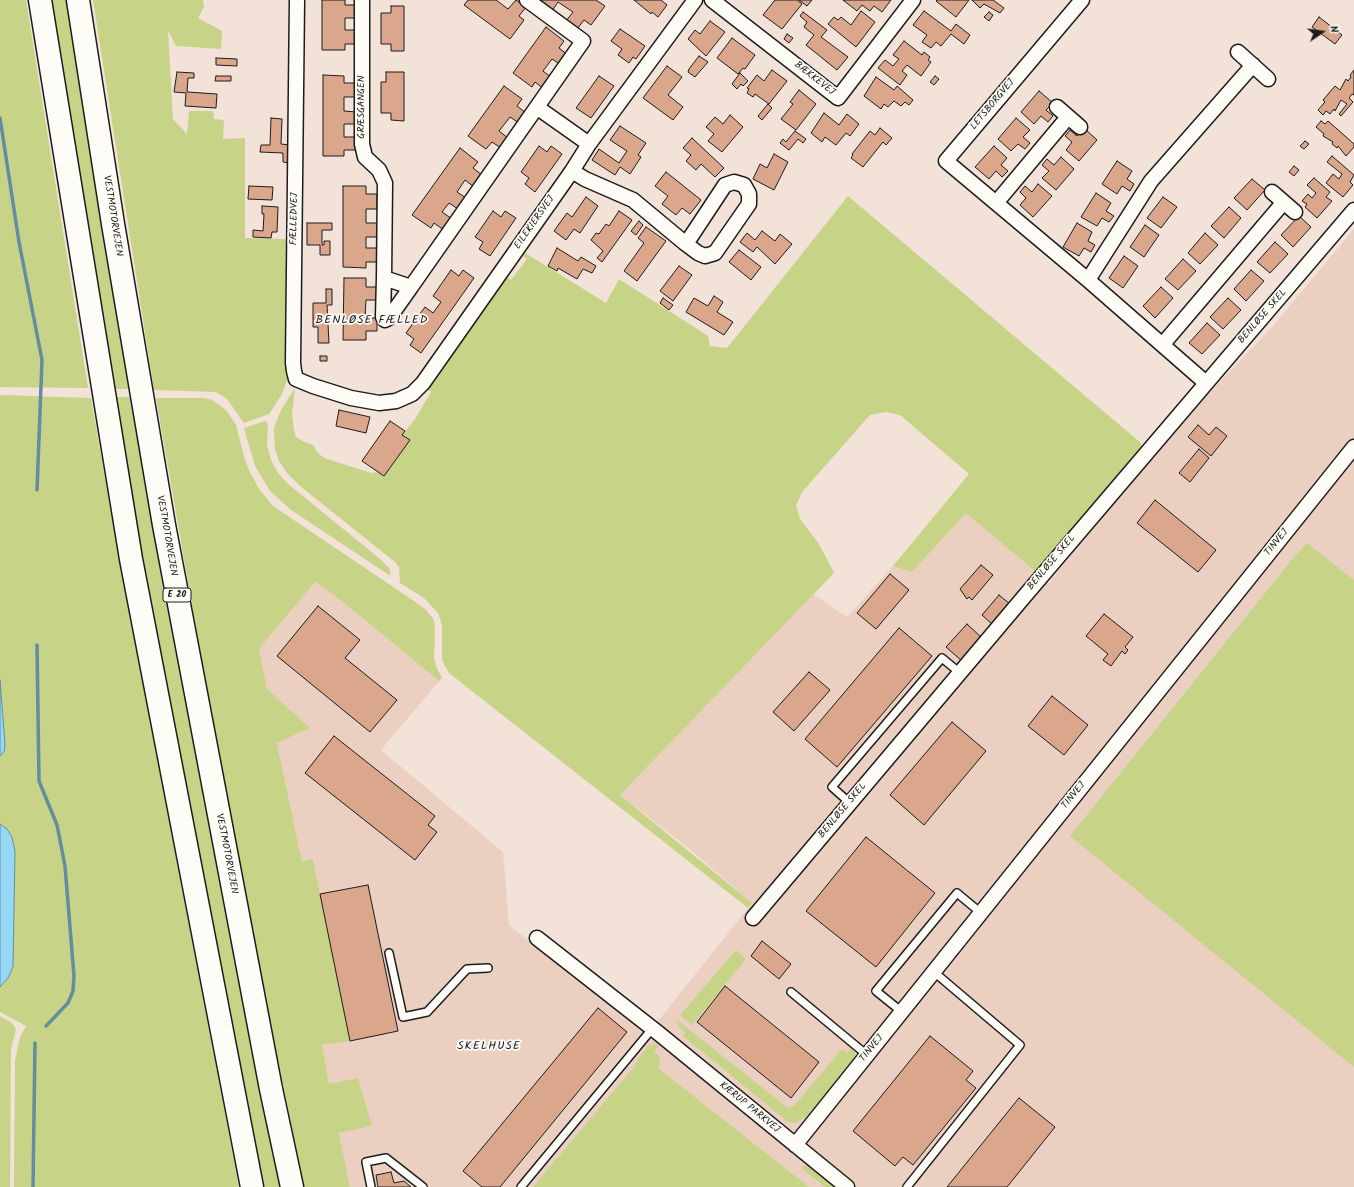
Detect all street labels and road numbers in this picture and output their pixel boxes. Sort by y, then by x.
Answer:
street label: BÆKKEVEJ [791,59,837,99]
street label: GRÆSGANGEN [356,75,368,139]
street label: LETSBORGVEJ [968,77,1018,133]
street label: VESTMOTORVEJEN [100,175,124,257]
street label: FÆLLEDVEJ [289,193,301,245]
street label: EILEKIERSVEJ [512,194,558,252]
street label: BENLØSE SKEL [1236,287,1290,347]
street label: VESTMOTORVEJEN [153,495,179,577]
street label: TINVEJ [1263,527,1291,559]
street label: BENLØSE SKEL [1025,533,1079,593]
road number: E 20 [163,588,191,602]
street label: TINVEJ [1060,780,1088,812]
street label: BENLØSE SKEL [816,781,870,841]
street label: VESTMOTORVEJEN [212,813,240,895]
street label: TINVEJ [858,1033,886,1065]
street label: KÆRUP PARKVEJ [716,1080,782,1136]

